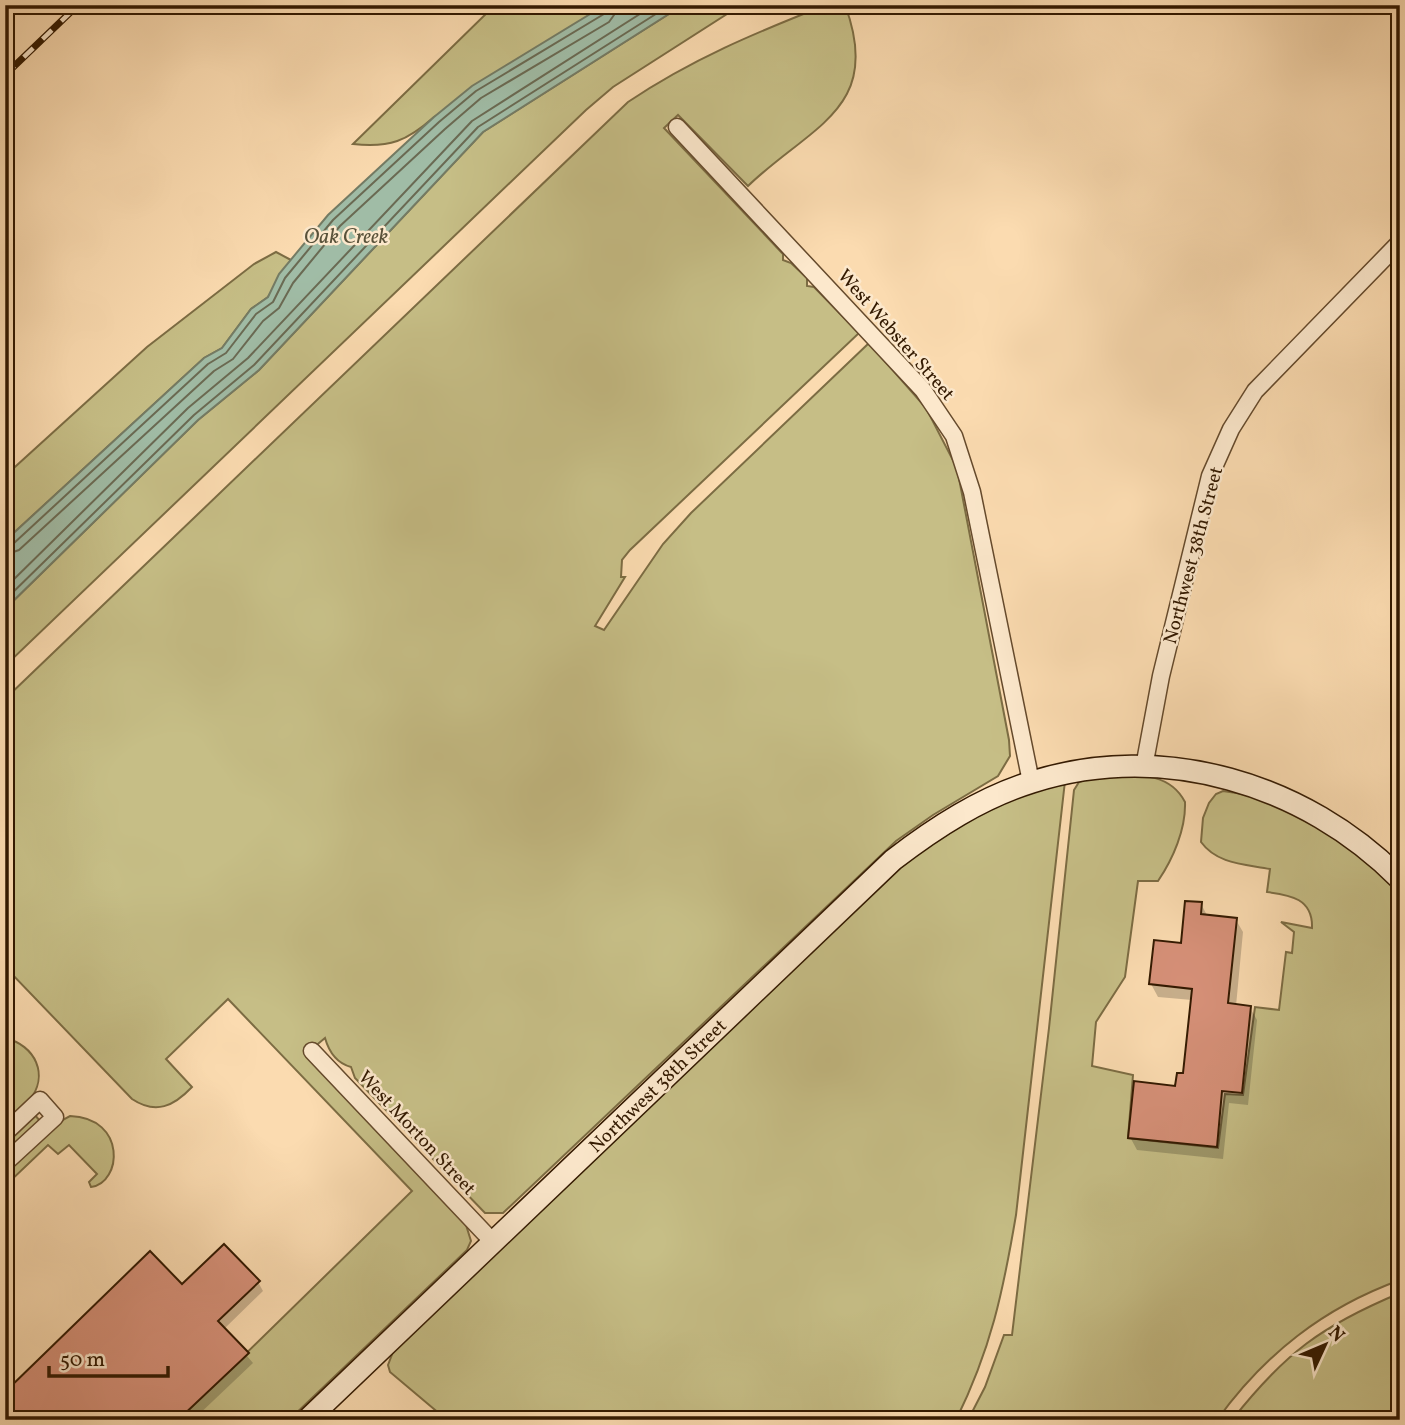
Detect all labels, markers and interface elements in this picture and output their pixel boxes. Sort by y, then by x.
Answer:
water label: Oak Creek [304,223,389,252]
street label: West Webster Street [831,264,960,407]
street label: Northwest 38th Street [1158,464,1230,647]
street label: Northwest 38th Street [584,1013,733,1159]
street label: West Morton Street [352,1065,482,1202]
north arrow [1290,1310,1360,1380]
text: N [1322,1321,1350,1349]
scale bar [49,1334,168,1378]
text: 50 m [60,1346,105,1375]

